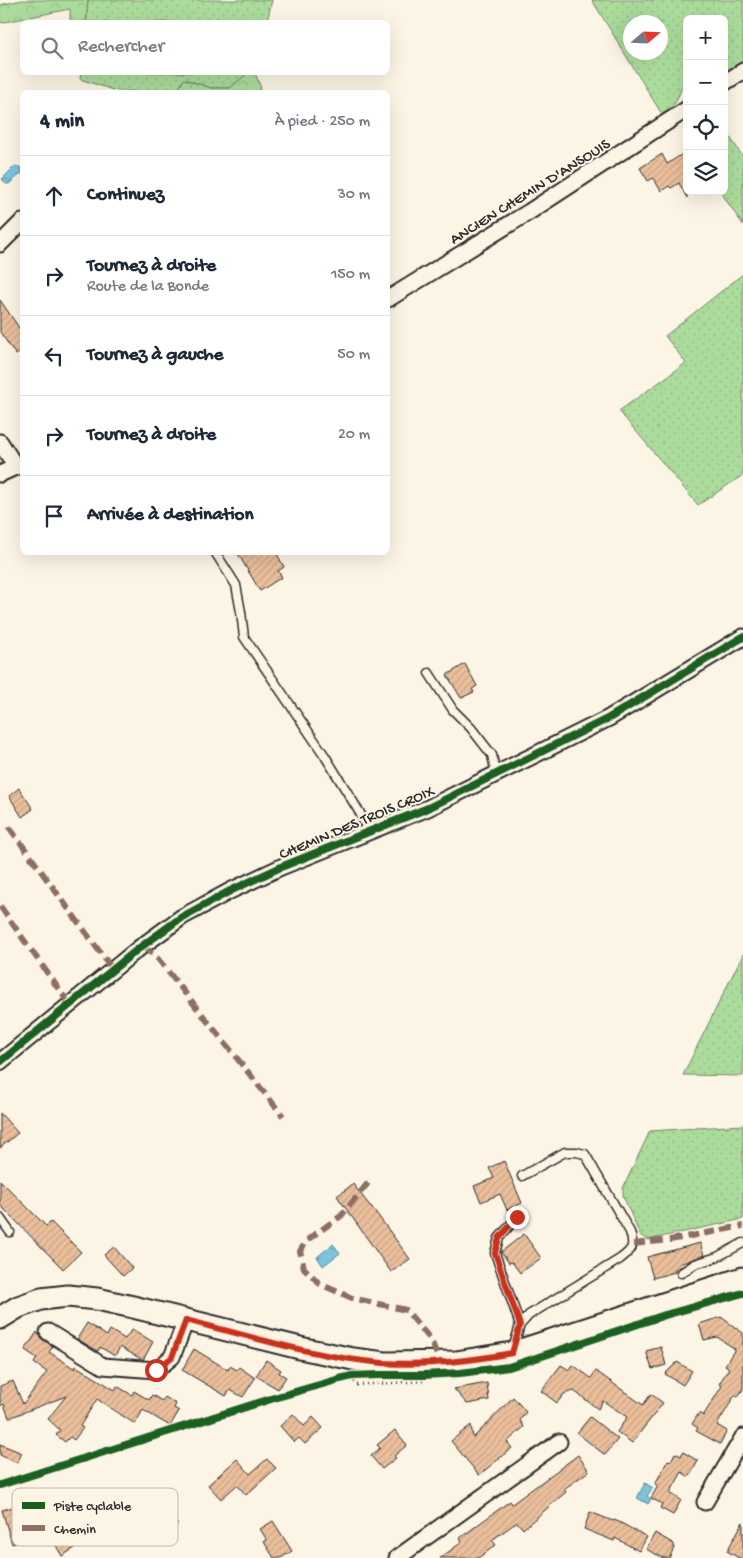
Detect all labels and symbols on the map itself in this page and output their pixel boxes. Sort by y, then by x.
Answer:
north arrow [623,15,668,60]
street label: ANCIEN CHEMIN D'ANSOUIS [447,135,615,250]
street label: CHEMIN DES TROIS CROIX [277,783,438,866]
route end [506,1206,529,1229]
route start [145,1359,168,1382]
legend [12,1488,178,1546]
text: Piste cyclable [53,1499,132,1516]
text: Chemin [54,1522,96,1539]

